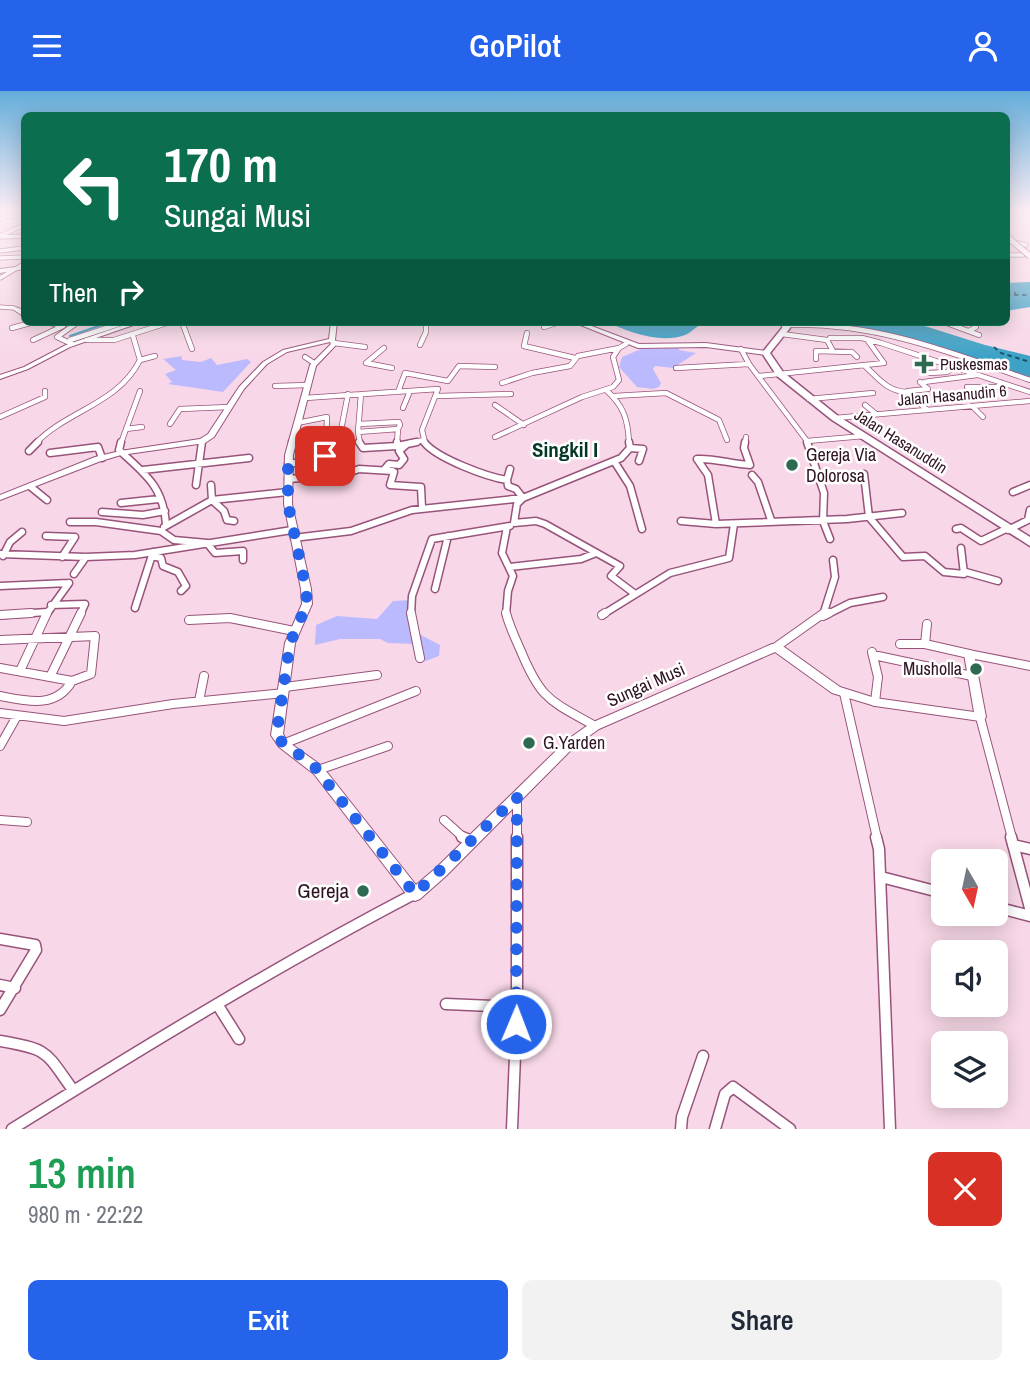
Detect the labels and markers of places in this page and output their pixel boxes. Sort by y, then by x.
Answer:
place label: Puskesmas [940,353,1008,375]
marker: Puskesmas [914,354,934,374]
pin [295,426,355,486]
place label: Gereja Via Dolorosa [806,442,876,488]
marker: Gereja Via Dolorosa [784,457,800,473]
place label: Musholla [903,656,962,681]
marker: Musholla [968,661,984,677]
place label: G.Yarden [543,730,605,755]
marker: G.Yarden [521,735,537,751]
place label: Gereja [297,876,349,905]
marker: Gereja [355,883,371,899]

